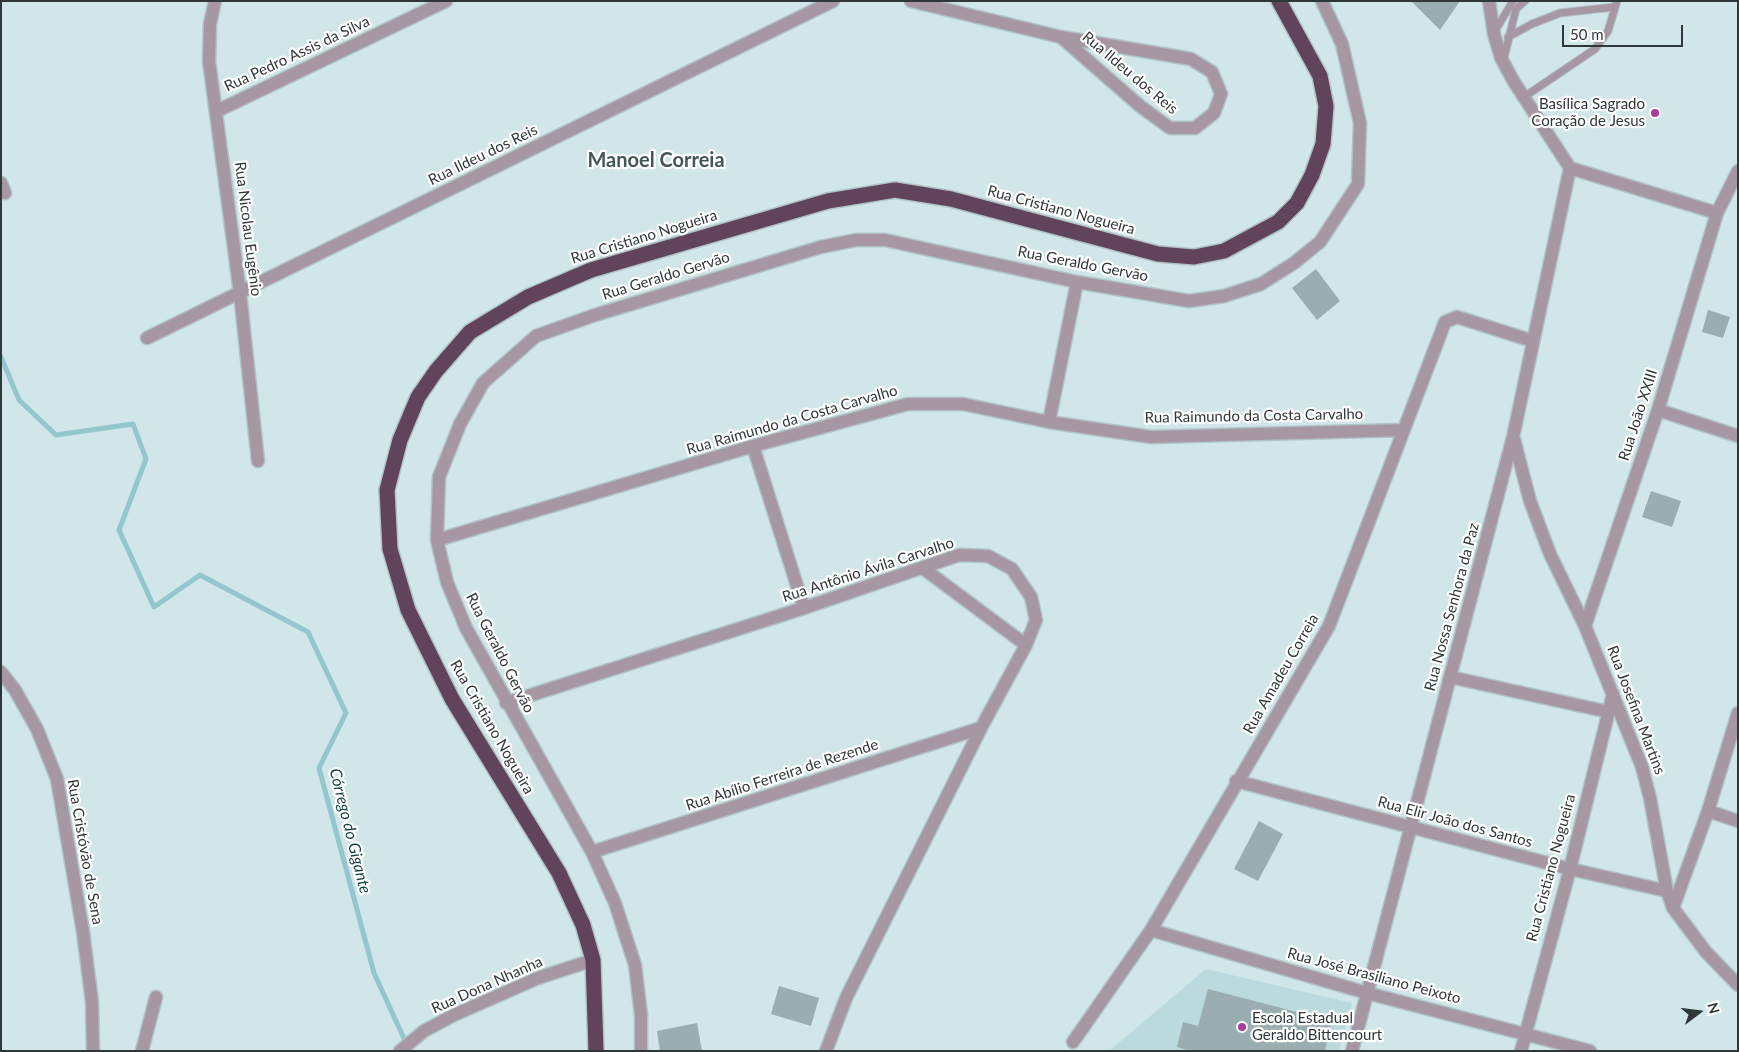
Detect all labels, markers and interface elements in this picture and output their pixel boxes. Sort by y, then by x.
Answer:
street label: Rua Pedro Assis da Silva [222,12,372,96]
scale bar [1564,15,1685,47]
text: 50 m [1570,25,1604,43]
street label: Rua Ildeu dos Reis [1079,28,1181,118]
place label: Basílica Sagrado Coração de Jesus [1531,95,1645,130]
marker: Basílica Sagrado Coração de Jesus [1649,107,1661,119]
street label: Rua Ildeu dos Reis [426,121,540,189]
district label: Manoel Correia [587,149,725,173]
street label: Rua Nicolau Eugênio [231,161,265,297]
street label: Rua Cristiano Nogueira [985,182,1137,238]
street label: Rua Cristiano Nogueira [569,206,719,268]
street label: Rua Geraldo Gervão [1016,243,1150,285]
street label: Rua Geraldo Gervão [600,248,732,304]
street label: Rua João XXIII [1615,367,1661,463]
street label: Rua Raimundo da Costa Carvalho [684,381,900,459]
street label: Rua Raimundo da Costa Carvalho [1145,405,1363,427]
street label: Rua Nossa Senhora da Paz [1421,521,1483,693]
street label: Rua Antônio Ávila Carvalho [780,534,956,606]
street label: Rua Geraldo Gervão [462,590,538,716]
street label: Rua Amadeu Correia [1239,611,1323,737]
street label: Rua Josefina Martins [1603,643,1669,777]
street label: Rua Cristiano Nogueira [446,657,538,797]
street label: Rua Abílio Ferreira de Rezende [683,735,881,815]
water label: Córrego do Gigante [325,766,375,896]
street label: Rua Cristóvão de Sena [63,778,107,926]
street label: Rua Cristiano Nogueira [1523,792,1579,944]
street label: Rua Elir João dos Santos [1376,793,1534,851]
street label: Rua José Brasiliano Peixoto [1285,944,1463,1008]
street label: Rua Dona Nhanha [429,952,545,1018]
north arrow [1674,987,1724,1037]
text: N [1704,1001,1724,1015]
place label: Escola Estadual Geraldo Bittencourt [1252,1009,1382,1044]
marker: Escola Estadual Geraldo Bittencourt [1236,1021,1248,1033]

